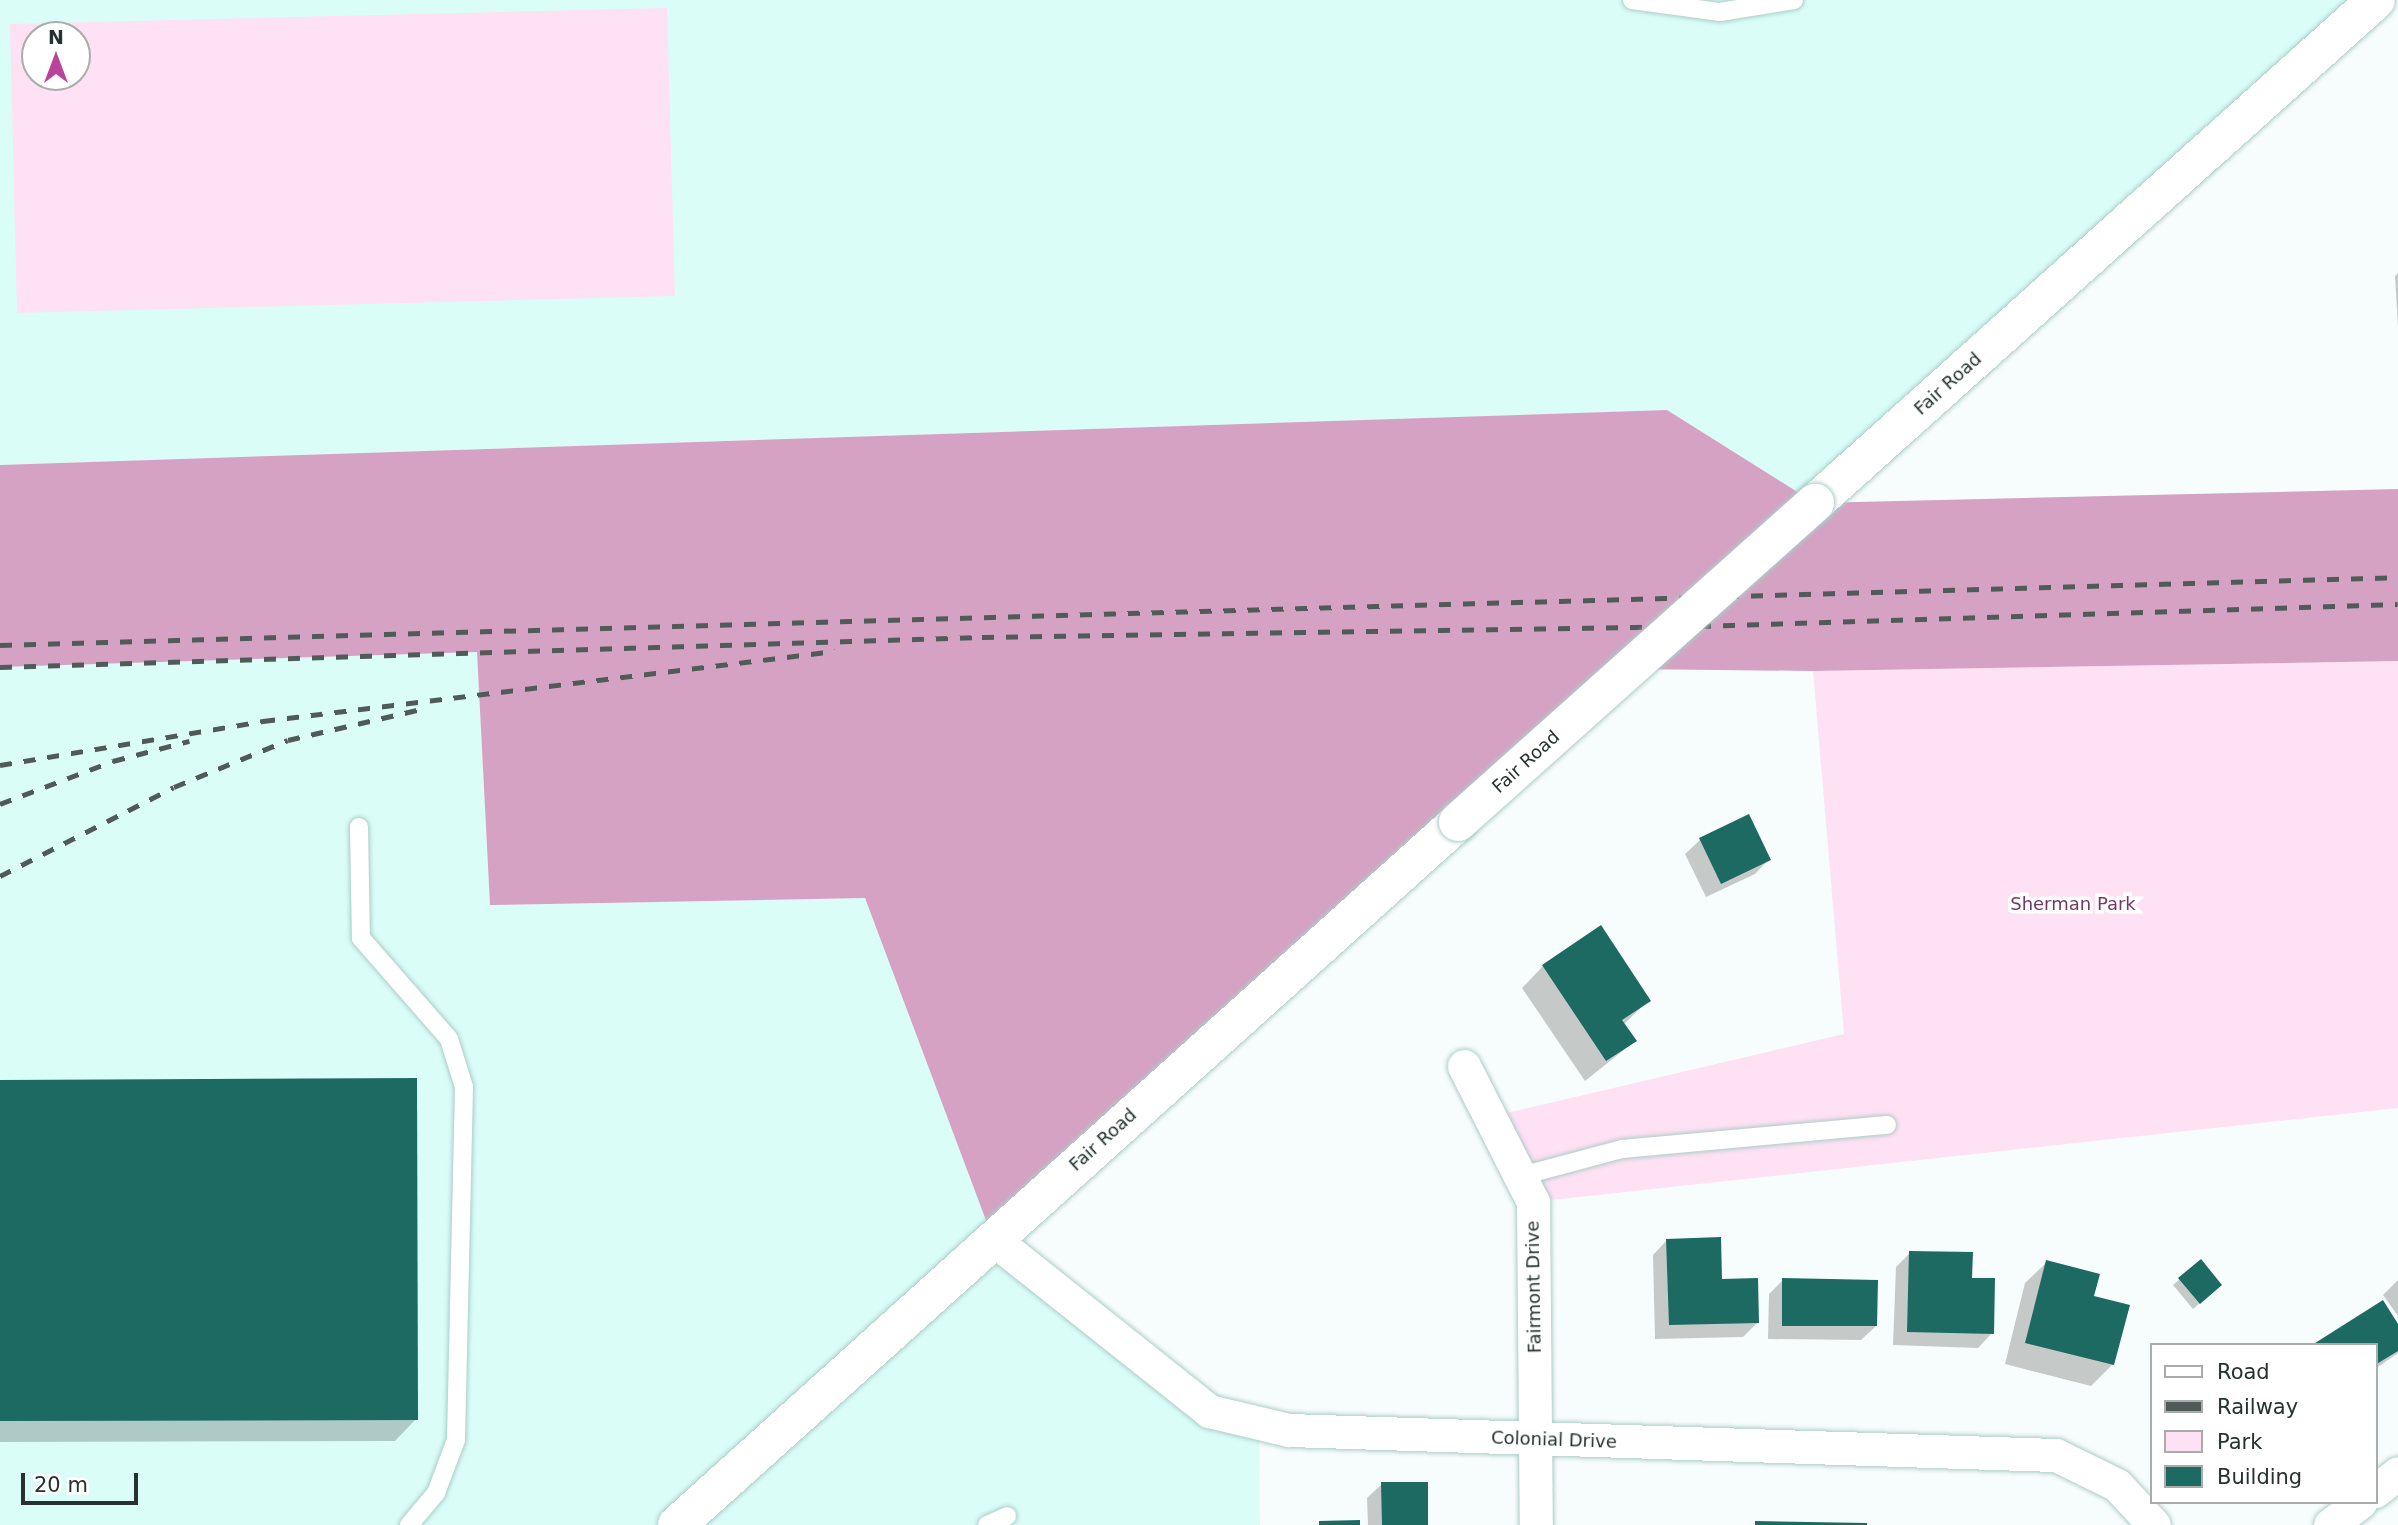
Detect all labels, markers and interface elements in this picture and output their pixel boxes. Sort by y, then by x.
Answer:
north arrow [21,21,91,91]
text: N [48,26,64,48]
street label: Fair Road [1910,348,1986,420]
street label: Fair Road [1488,726,1564,798]
park label: Sherman Park [2010,893,2136,915]
street label: Fair Road [1065,1104,1141,1176]
street label: Fairmont Drive [1522,1221,1546,1353]
legend [2150,1343,2377,1504]
text: Road [2217,1360,2270,1384]
text: Railway [2217,1395,2298,1419]
street label: Colonial Drive [1491,1427,1617,1453]
text: Park [2217,1430,2262,1454]
scale bar [24,1458,142,1502]
text: Building [2217,1465,2302,1489]
text: 20 m [34,1473,88,1497]

